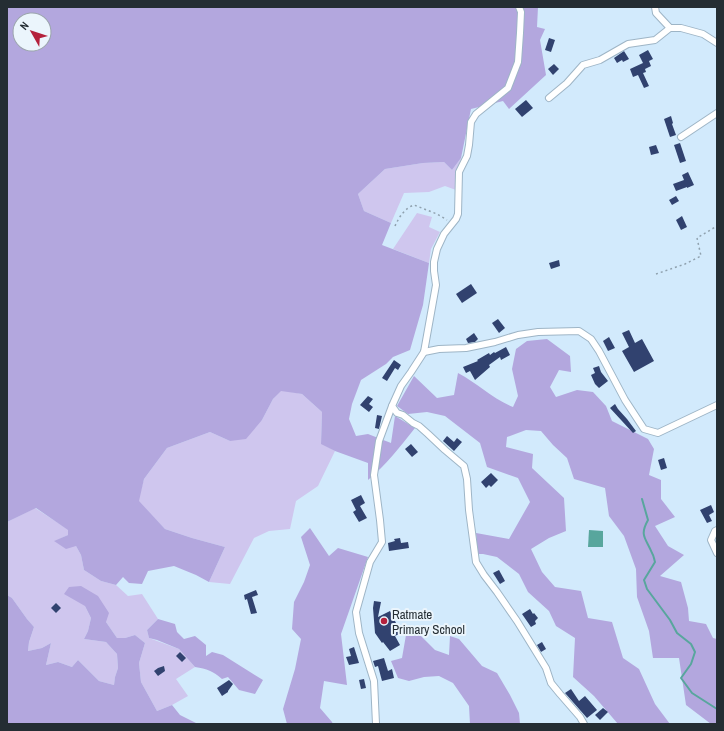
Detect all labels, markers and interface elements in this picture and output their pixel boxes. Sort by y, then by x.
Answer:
north arrow [12,12,52,52]
text: N [17,19,32,33]
place label: Ratmate Primary School [392,606,465,638]
marker: Ratmate Primary School [379,616,389,626]

